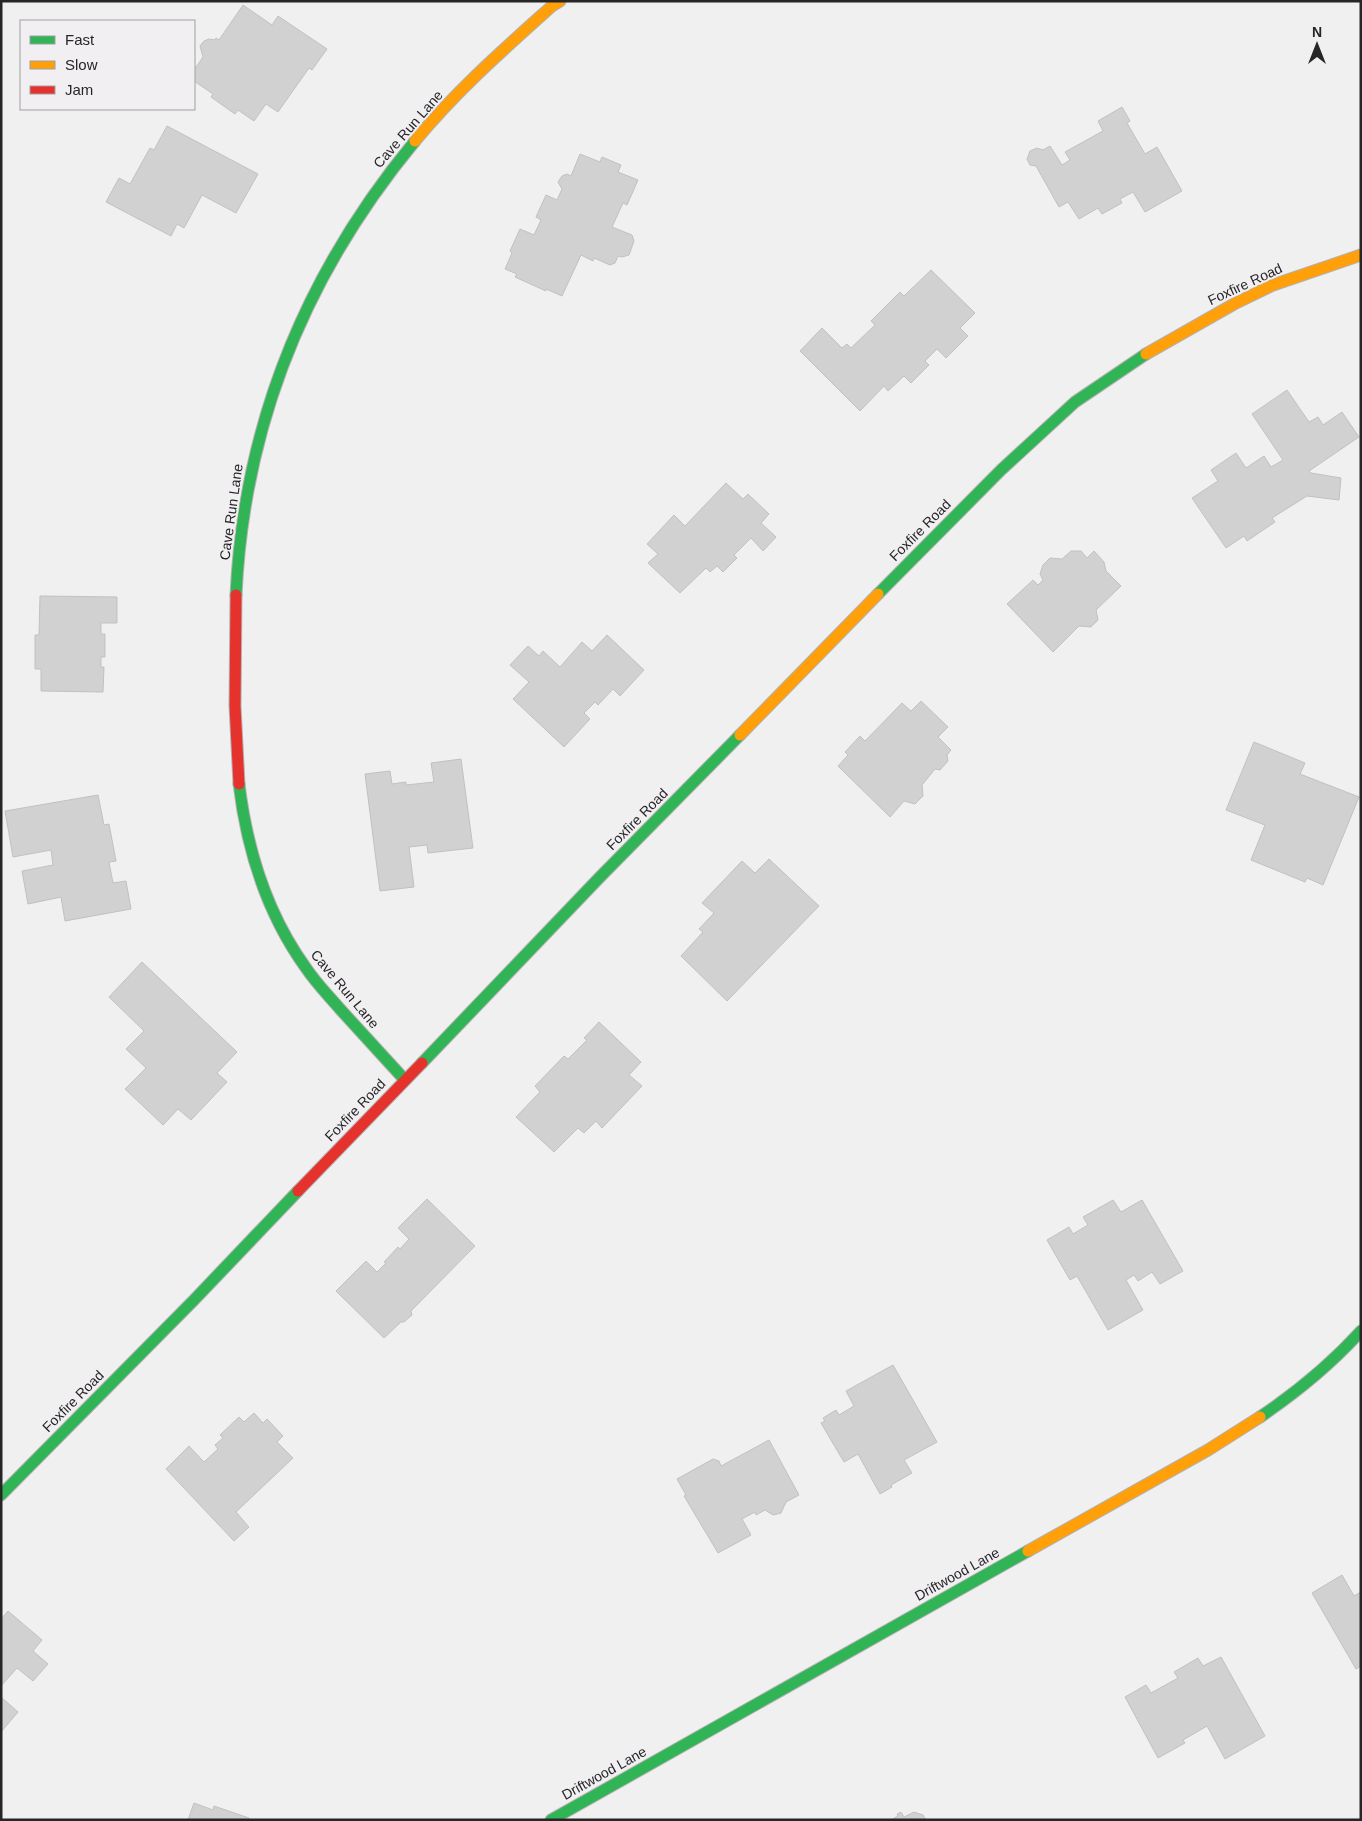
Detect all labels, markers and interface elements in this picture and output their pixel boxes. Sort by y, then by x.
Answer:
legend [20,20,195,110]
north arrow [1292,20,1342,70]
text: N [1312,24,1322,40]
text: Fast [65,31,95,48]
text: Slow [65,56,98,73]
text: Jam [65,81,93,98]
street label: Cave Run Lane [370,87,446,171]
street label: Foxfire Road [1205,260,1285,308]
street label: Cave Run Lane [216,463,246,561]
street label: Foxfire Road [886,496,954,564]
street label: Foxfire Road [603,785,671,853]
street label: Cave Run Lane [308,947,383,1032]
street label: Foxfire Road [321,1076,389,1144]
street label: Foxfire Road [39,1367,107,1435]
street label: Driftwood Lane [912,1544,1002,1604]
street label: Driftwood Lane [559,1743,649,1803]

